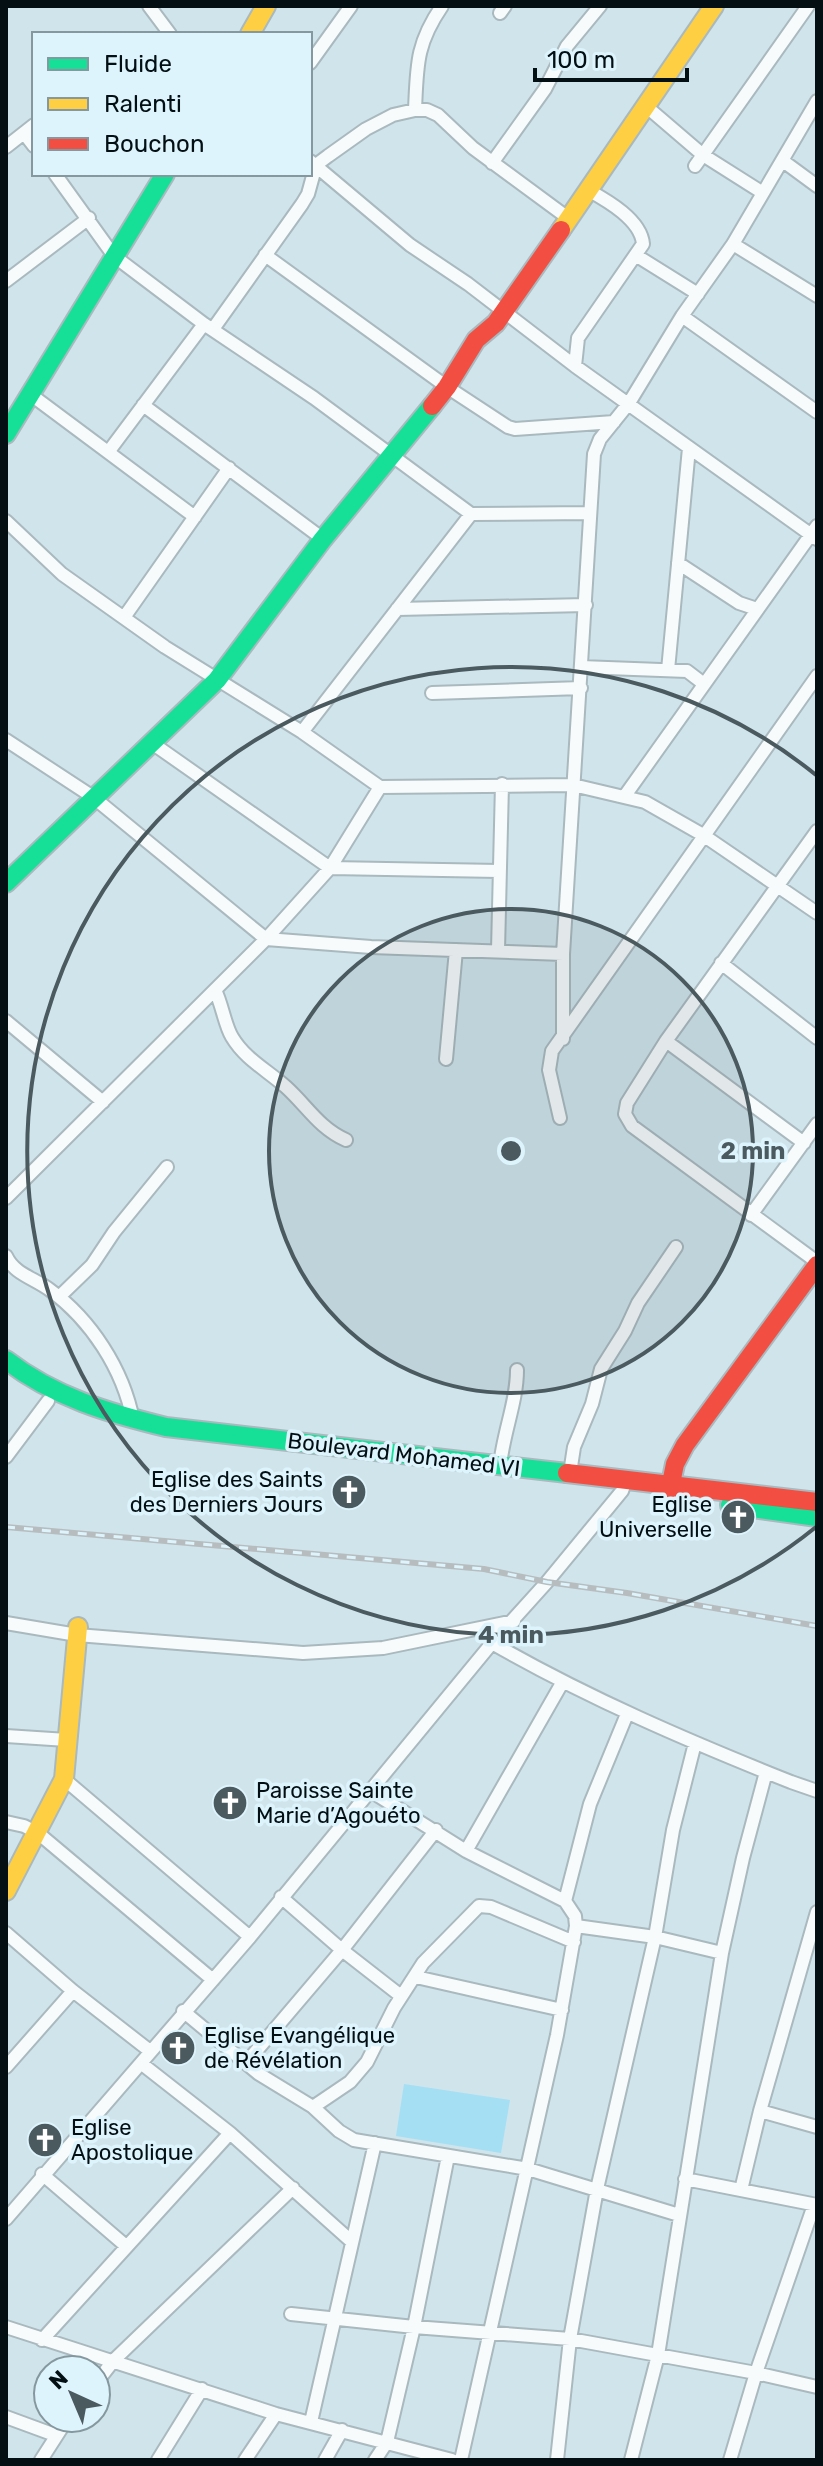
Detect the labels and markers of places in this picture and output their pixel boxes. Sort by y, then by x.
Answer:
centre of rings [497,1137,525,1165]
place label: Eglise des Saints des Derniers Jours [130,1466,323,1518]
church icon: Eglise des Saints des Derniers Jours [330,1473,368,1511]
place label: Eglise Universelle [599,1491,712,1543]
church icon: Eglise Universelle [719,1498,757,1536]
place label: Paroisse Sainte Marie d’Agouéto [256,1777,421,1829]
church icon: Paroisse Sainte Marie d’Agouéto [211,1784,249,1822]
place label: Eglise Evangélique de Révélation [204,2022,395,2074]
church icon: Eglise Evangélique de Révélation [159,2029,197,2067]
place label: Eglise Apostolique [71,2114,193,2166]
church icon: Eglise Apostolique [26,2121,64,2159]

